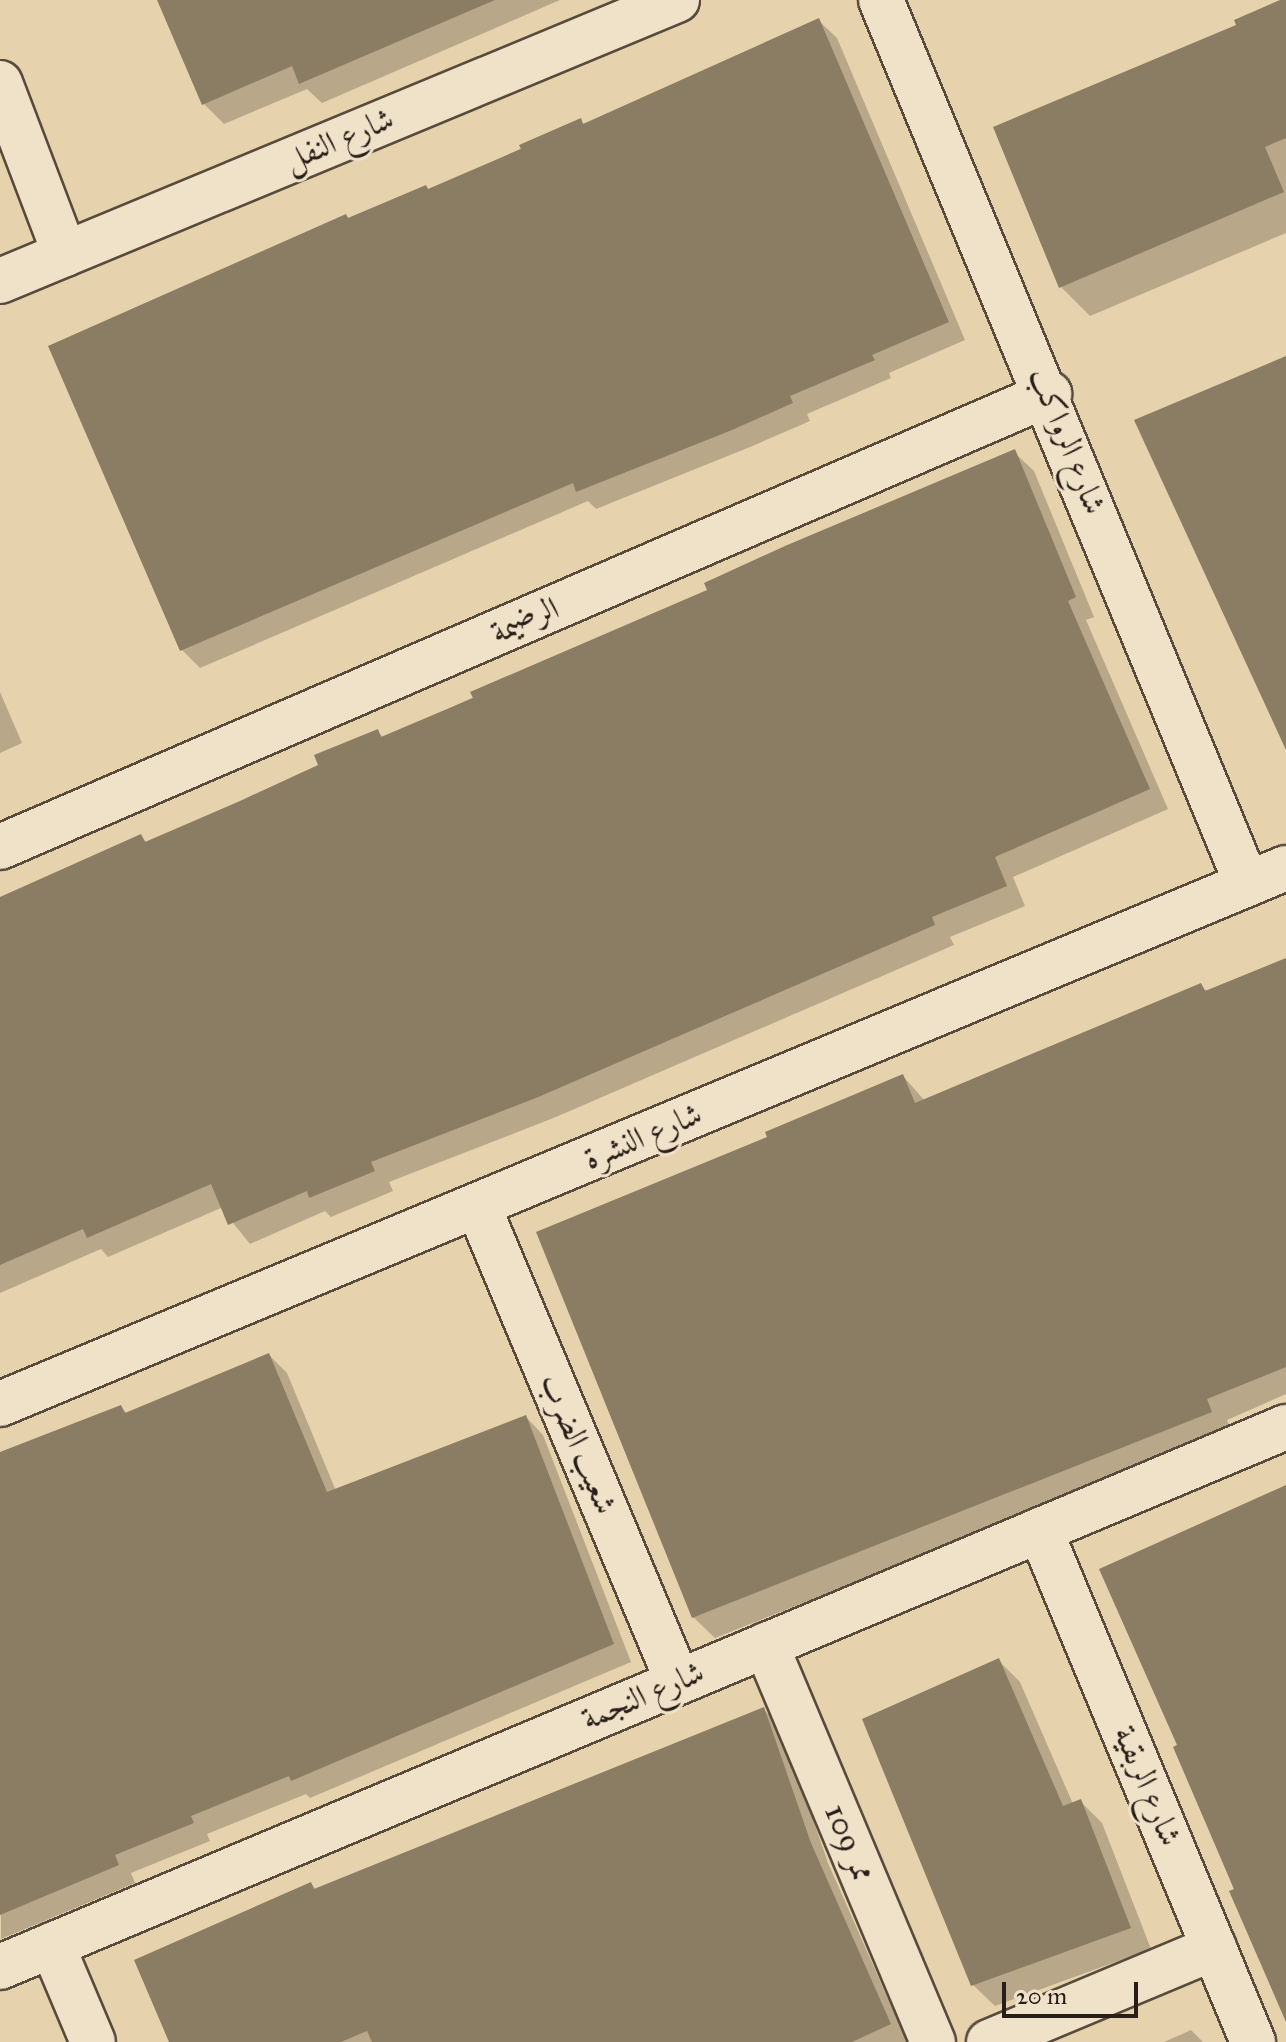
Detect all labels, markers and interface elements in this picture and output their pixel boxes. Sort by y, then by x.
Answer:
street label: شارع النفل [278,100,400,180]
street label: شارع الرواكب [1020,362,1114,520]
street label: الرضيمة [485,590,565,652]
street label: شارع النشرة [578,1095,708,1179]
street label: شعيب الضرب [531,1368,625,1520]
street label: شارع النجمة [576,1653,710,1739]
street label: شارع الربقية [1105,1720,1189,1852]
street label: ممر 109 [816,1798,882,1888]
scale bar [1006,1966,1142,2016]
text: 20 m [1016,1981,1067,2011]

